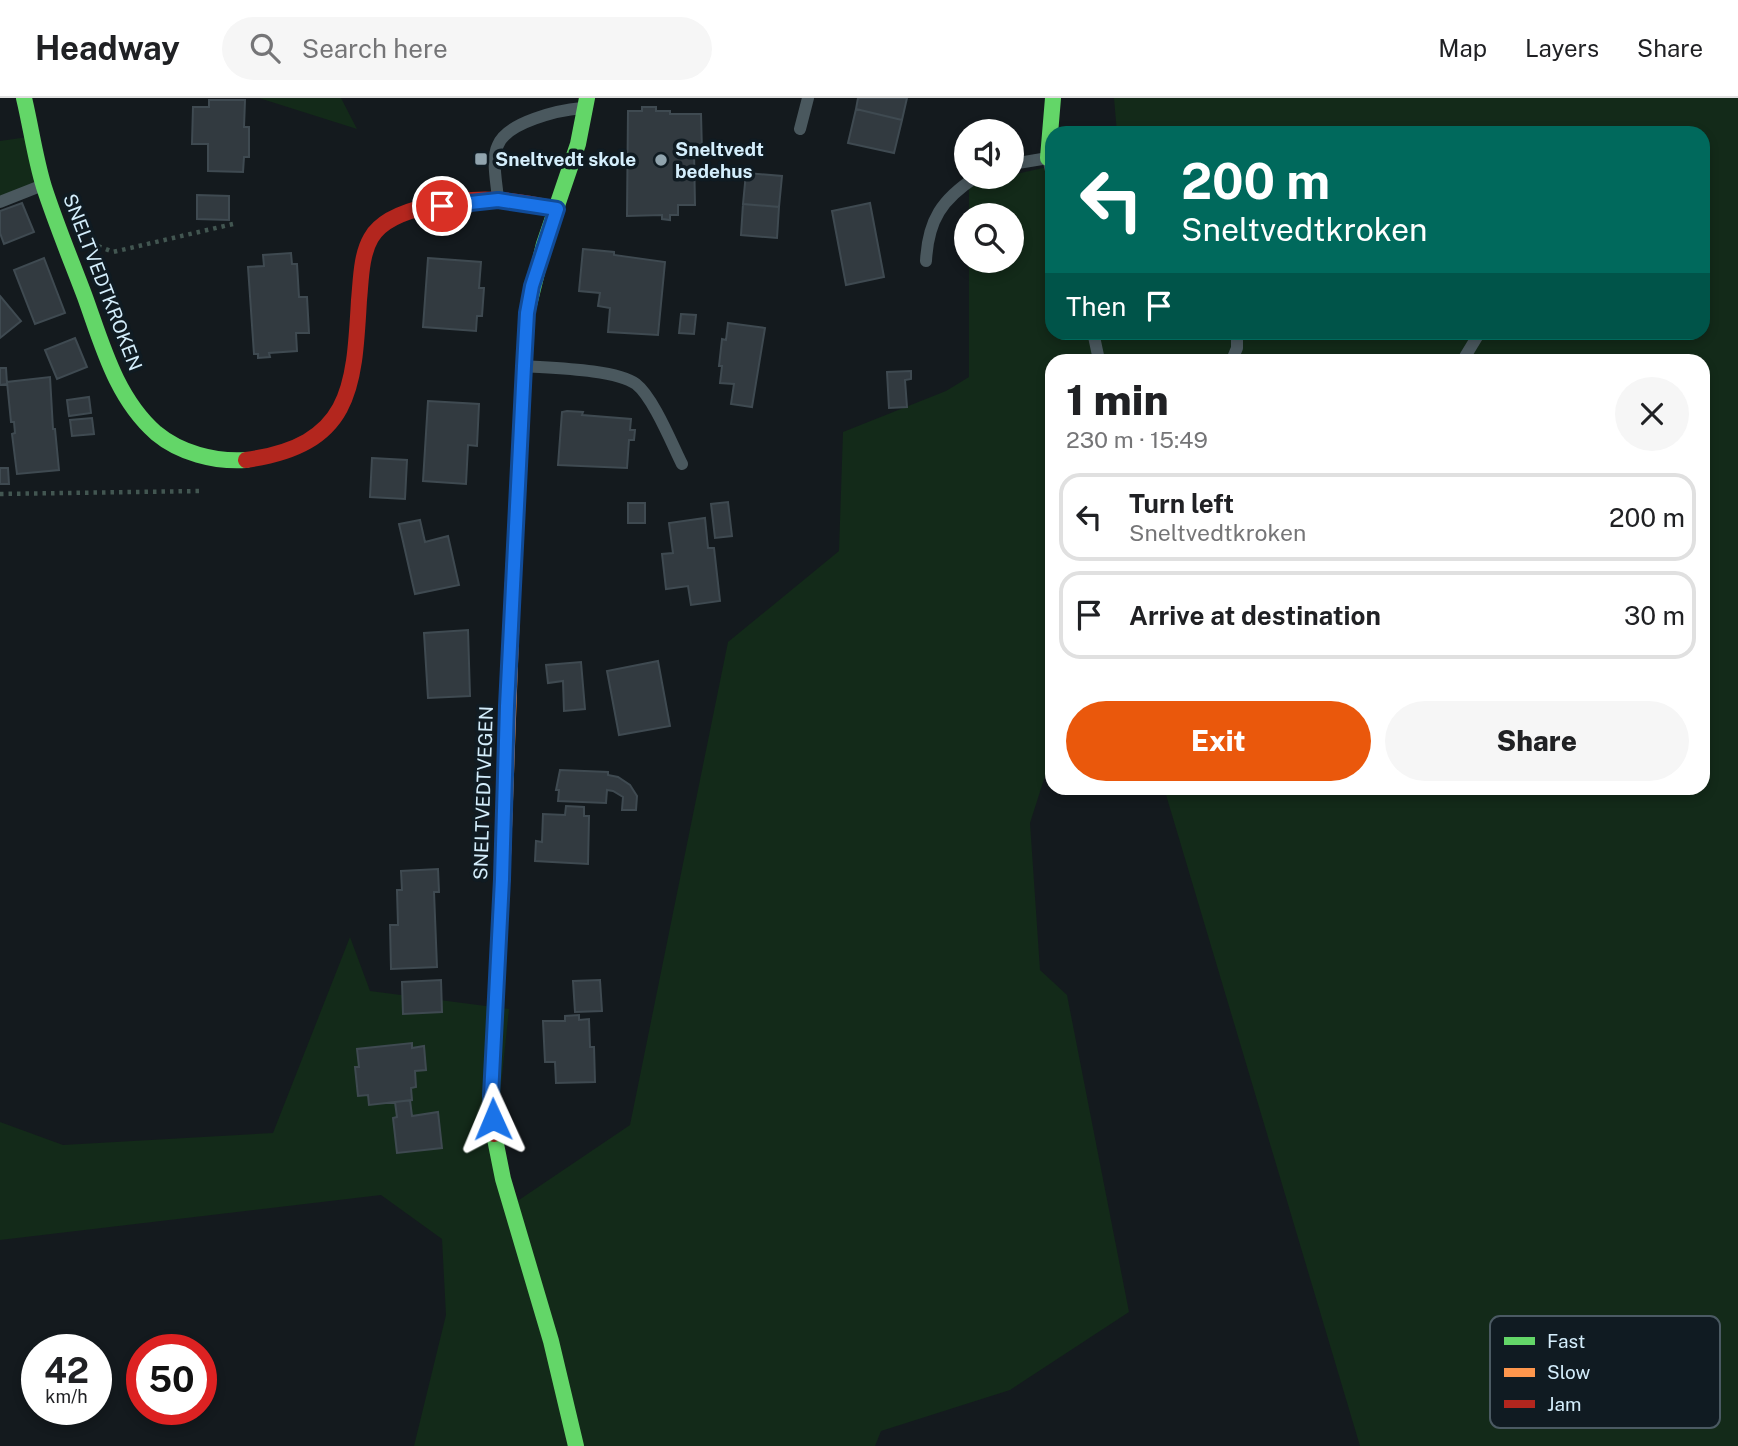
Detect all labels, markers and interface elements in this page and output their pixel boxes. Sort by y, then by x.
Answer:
search box [222,17,712,80]
text: Headway [35,29,180,67]
icon: search [246,29,284,67]
text: Search here [302,33,448,64]
text: Map [1438,34,1487,62]
text: Layers [1525,34,1599,62]
text: Share [1637,34,1703,62]
map controls [954,119,1024,273]
button: sound [954,119,1024,189]
place label: Sneltvedt bedehus [675,138,764,182]
place label: Sneltvedt skole [495,148,636,170]
marker: Sneltvedt skole [473,151,489,167]
marker: Sneltvedt bedehus [653,152,669,168]
text: 200 m [1181,152,1330,210]
icon: left [1066,154,1157,245]
pin [412,176,472,236]
icon: arrive [423,187,461,225]
street label: SNELTVEDTKROKEN [59,191,147,373]
button: search [954,203,1024,273]
text: Sneltvedtkroken [1181,211,1428,248]
icon: arrive [1140,287,1178,325]
text: Then [1066,291,1126,322]
text: 1 min [1066,375,1169,424]
button: close [1615,377,1689,451]
text: 230 m · 15:49 [1066,426,1208,453]
text: Turn left [1129,488,1234,519]
icon: left [1070,498,1108,536]
text: 200 m [1609,502,1685,533]
text: Sneltvedtkroken [1129,519,1306,546]
icon: arrive [1070,596,1108,634]
text: Arrive at destination [1129,600,1381,631]
text: 30 m [1624,600,1685,631]
button: Exit [1066,701,1371,781]
button: Share [1385,701,1689,781]
street label: SNELTVEDTVEGEN [469,706,497,880]
position arrow [456,1082,530,1156]
legend [1490,1316,1720,1428]
text: Fast [1547,1330,1585,1352]
speed limit sign: 50 [126,1334,217,1425]
text: 42 [44,1350,89,1391]
text: Slow [1547,1361,1591,1383]
text: km/h [45,1386,88,1407]
text: Jam [1547,1393,1581,1415]

